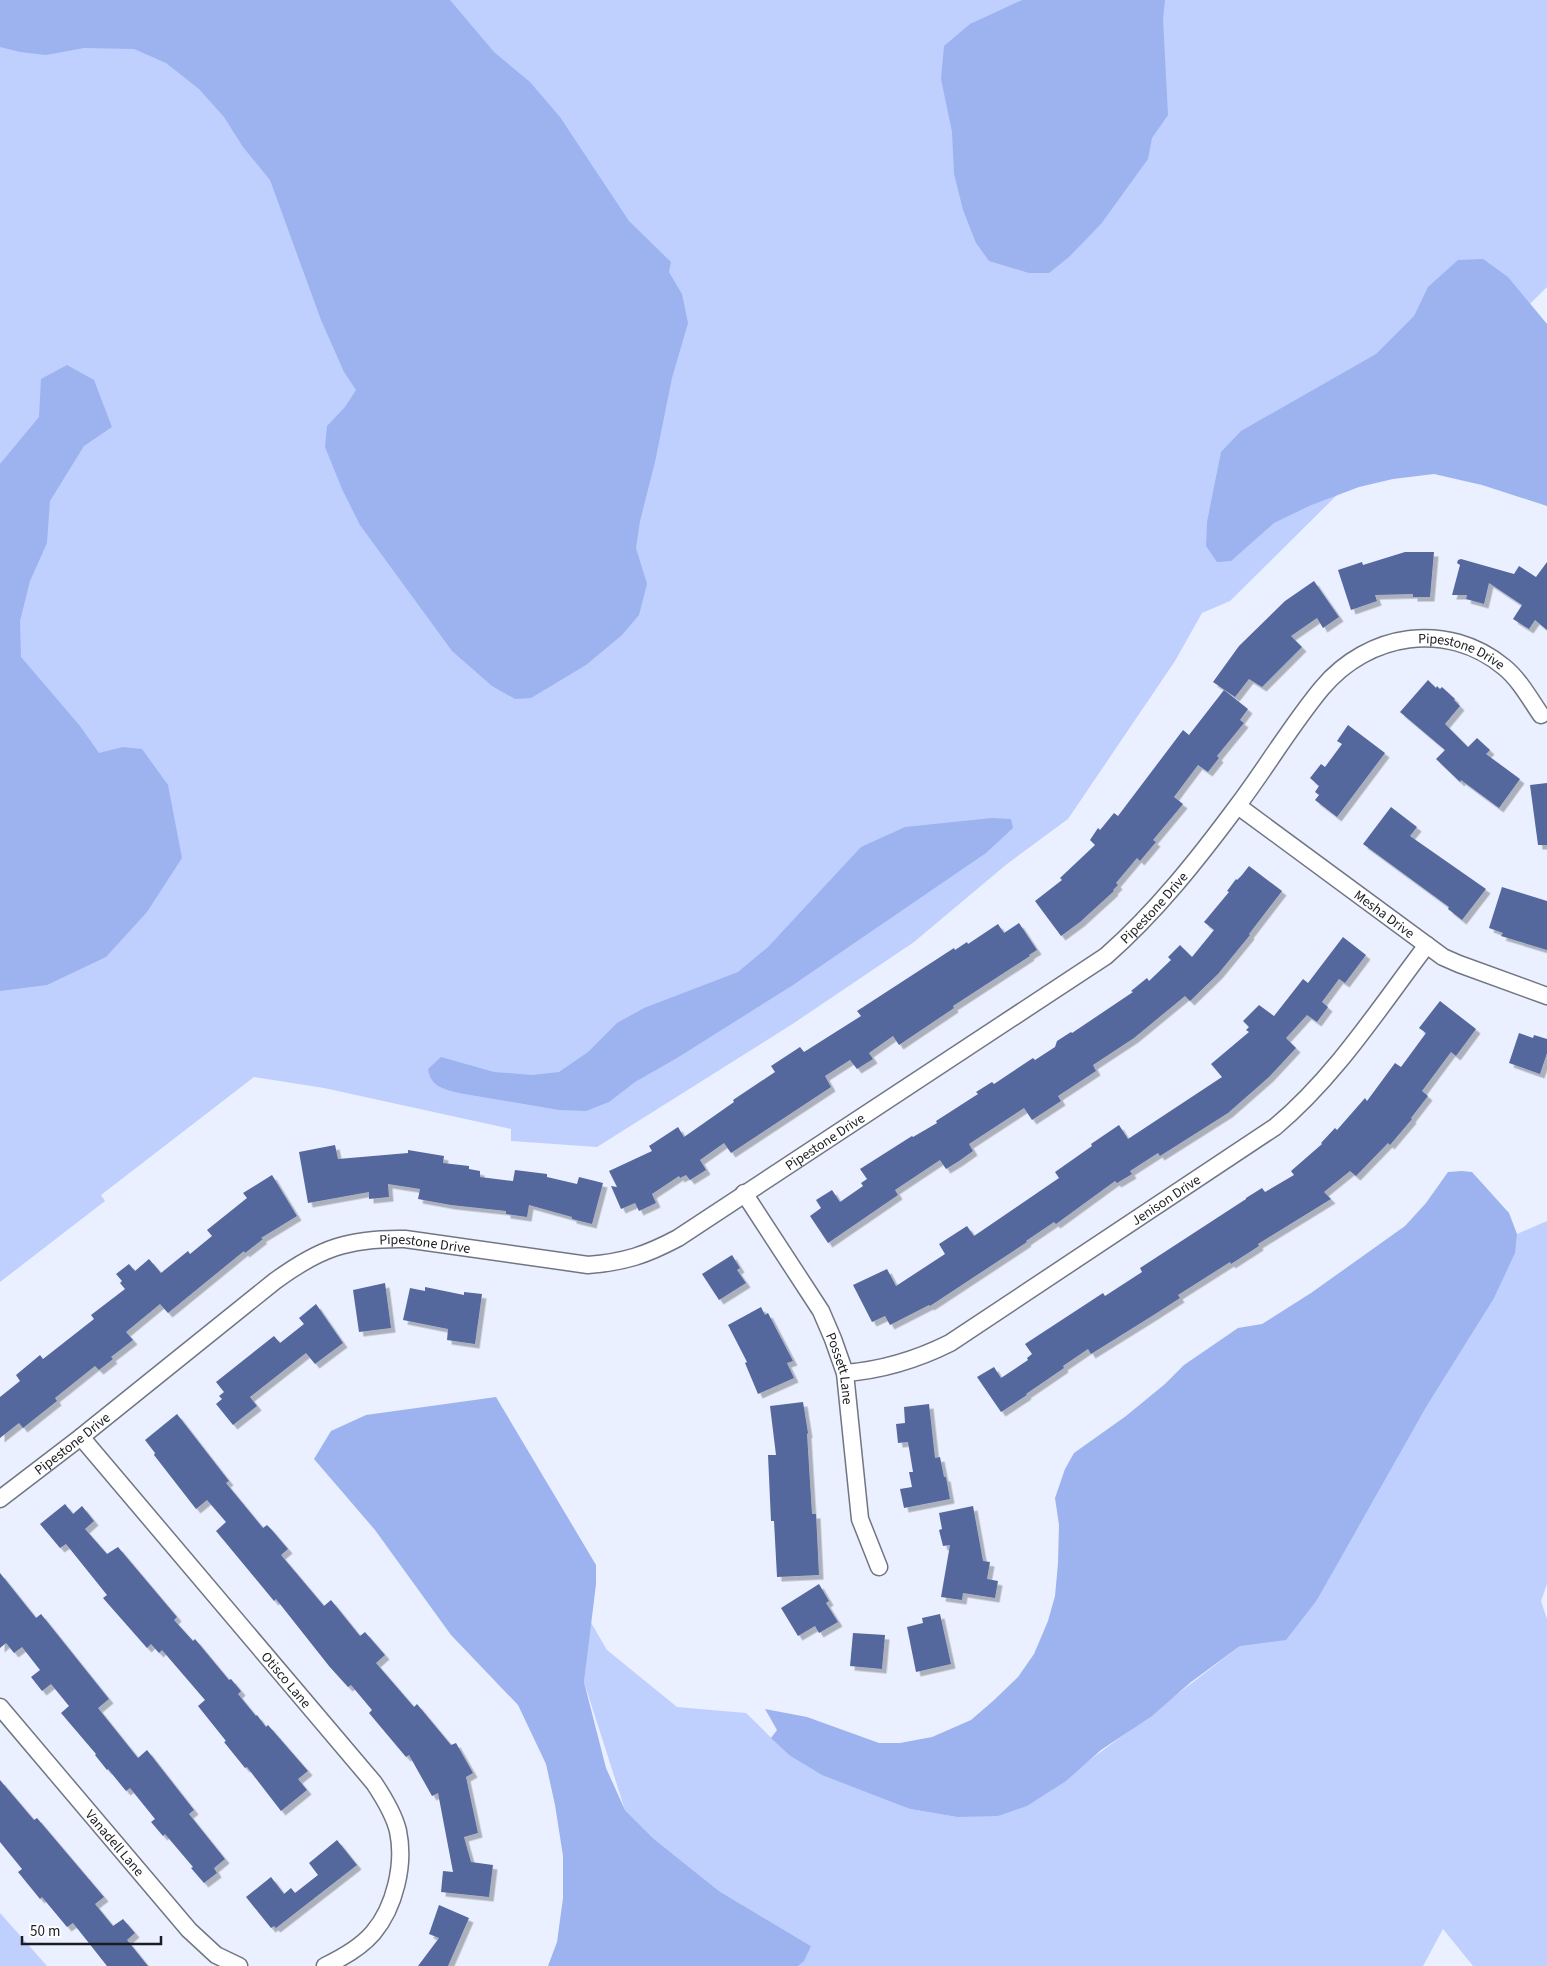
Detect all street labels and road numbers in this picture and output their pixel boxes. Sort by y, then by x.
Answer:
street label: Pipestone Drive [1418,629,1509,675]
street label: Pipestone Drive [1116,868,1193,949]
street label: Mesha Drive [1349,886,1418,944]
street label: Pipestone Drive [781,1109,869,1176]
street label: Jenison Drive [1128,1170,1205,1231]
street label: Pipestone Drive [379,1230,472,1259]
street label: Possett Lane [820,1330,857,1406]
street label: Pipestone Drive [30,1408,115,1480]
street label: Otisco Lane [256,1648,315,1713]
street label: Vanadell Lane [80,1806,148,1881]

